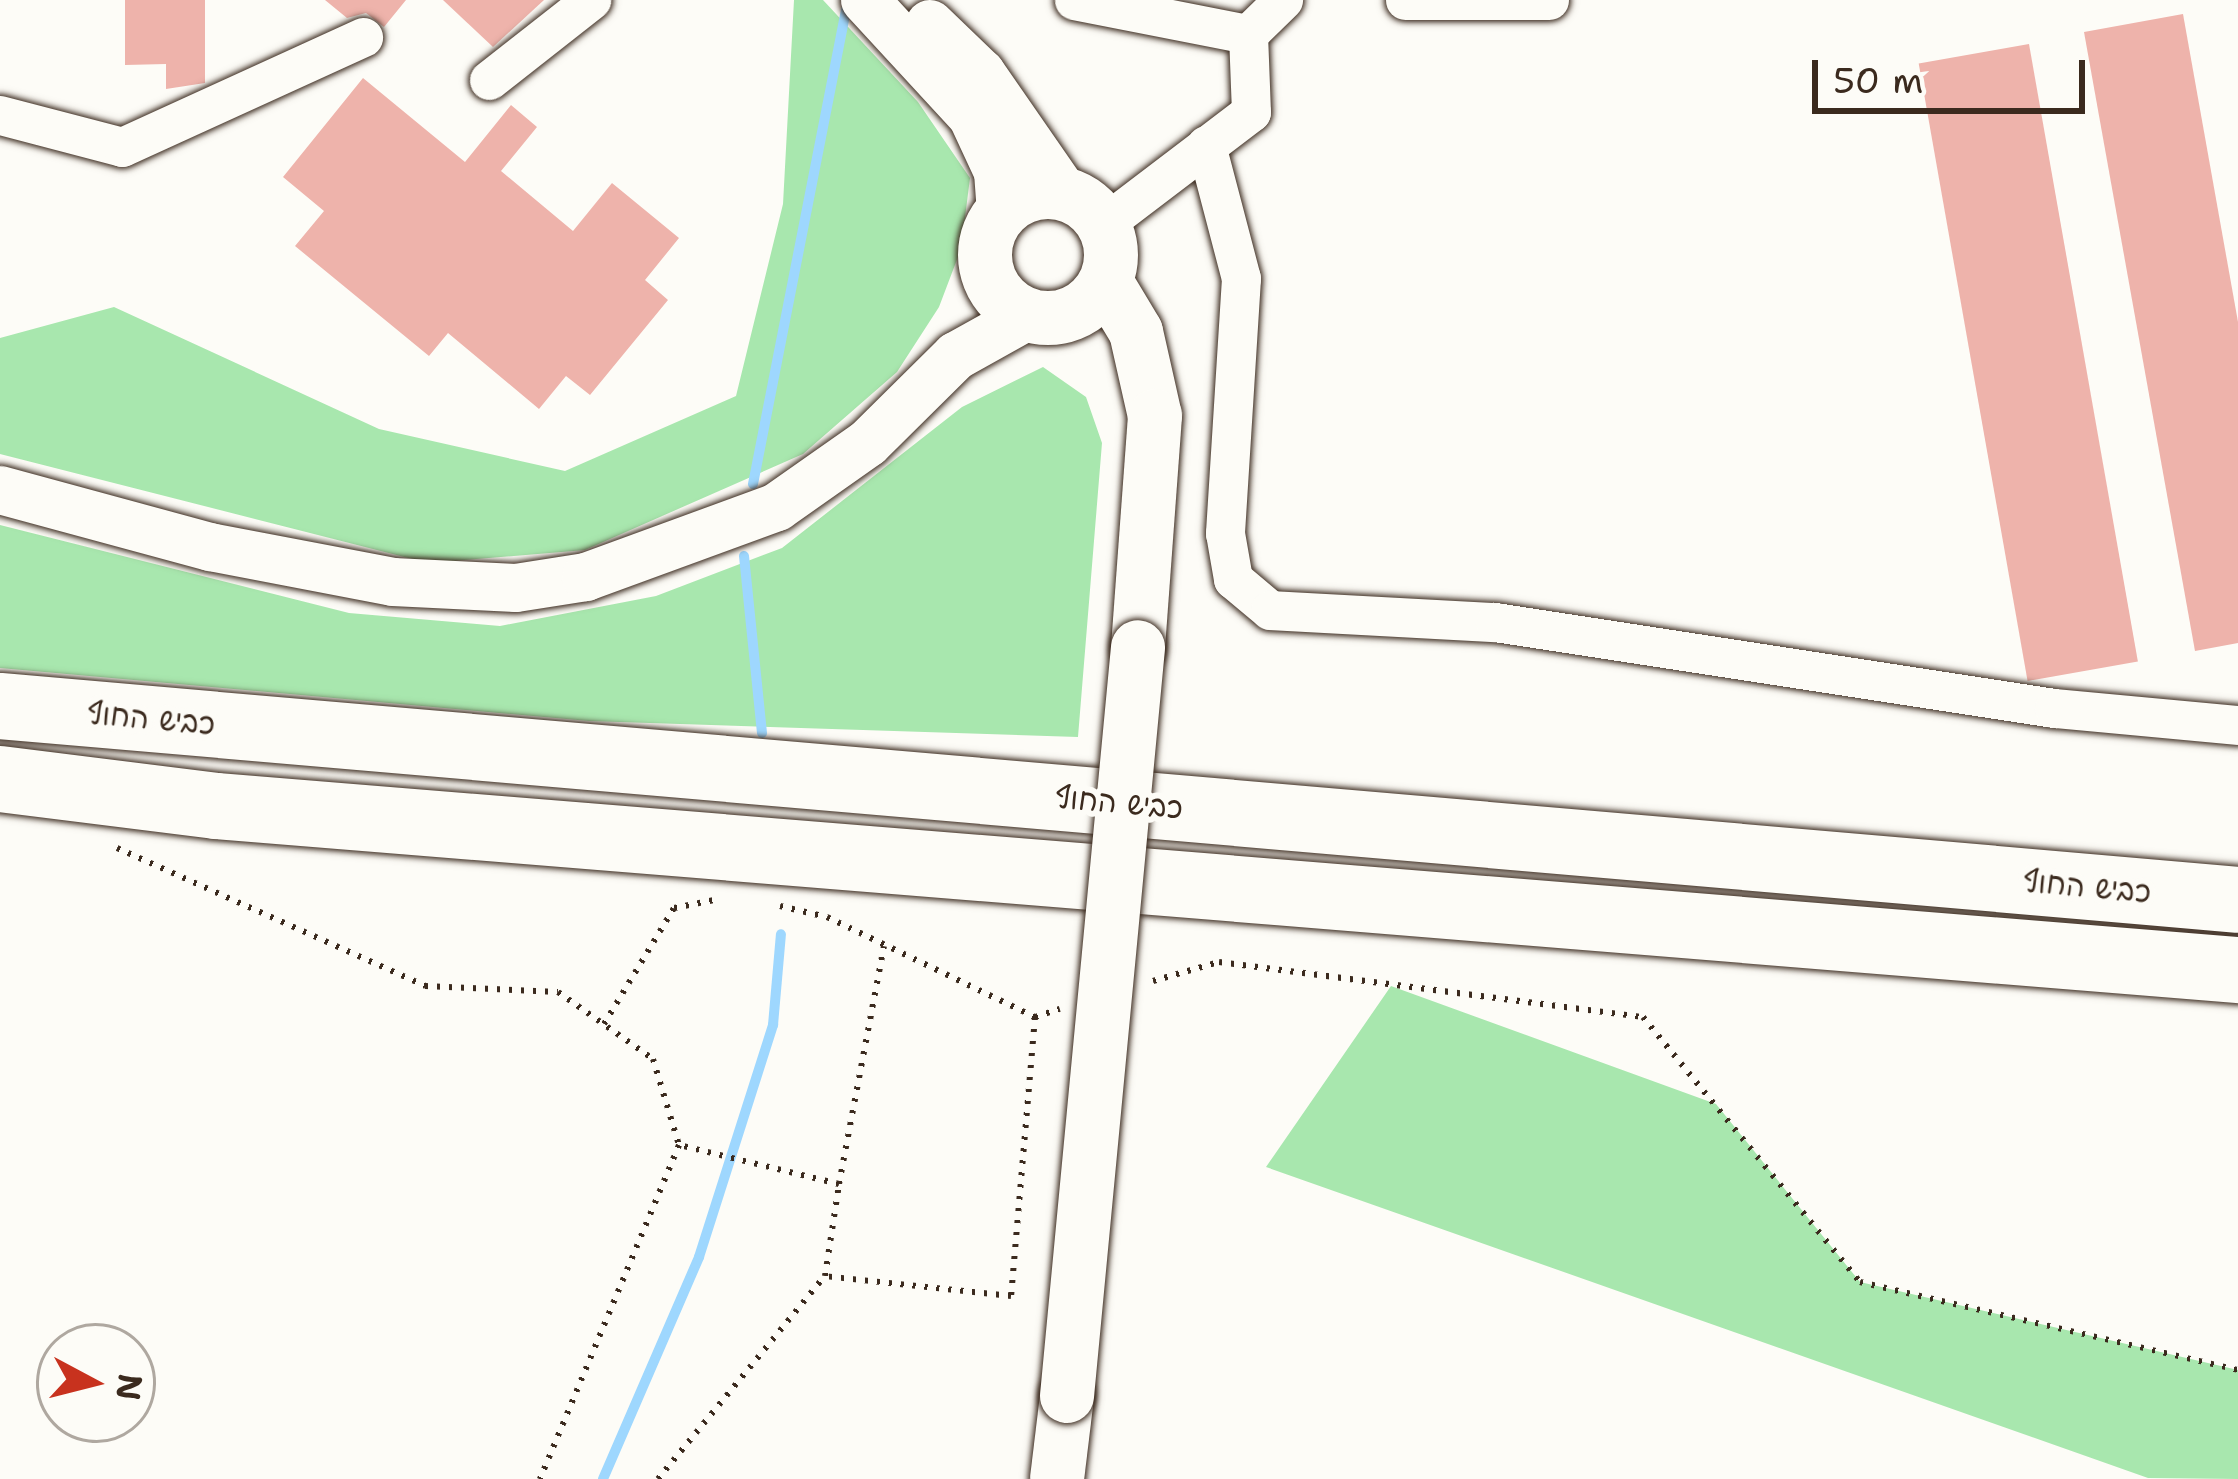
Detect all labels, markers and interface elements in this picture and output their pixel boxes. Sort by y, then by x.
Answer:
scale bar [1818,36,2091,110]
text: 50 m [1833,56,1923,105]
street label: כביש החוף [86,695,216,743]
street label: כביש החוף [1054,779,1184,827]
street label: כביש החוף [2022,863,2152,911]
north arrow [36,1323,156,1443]
text: N [105,1371,153,1403]

